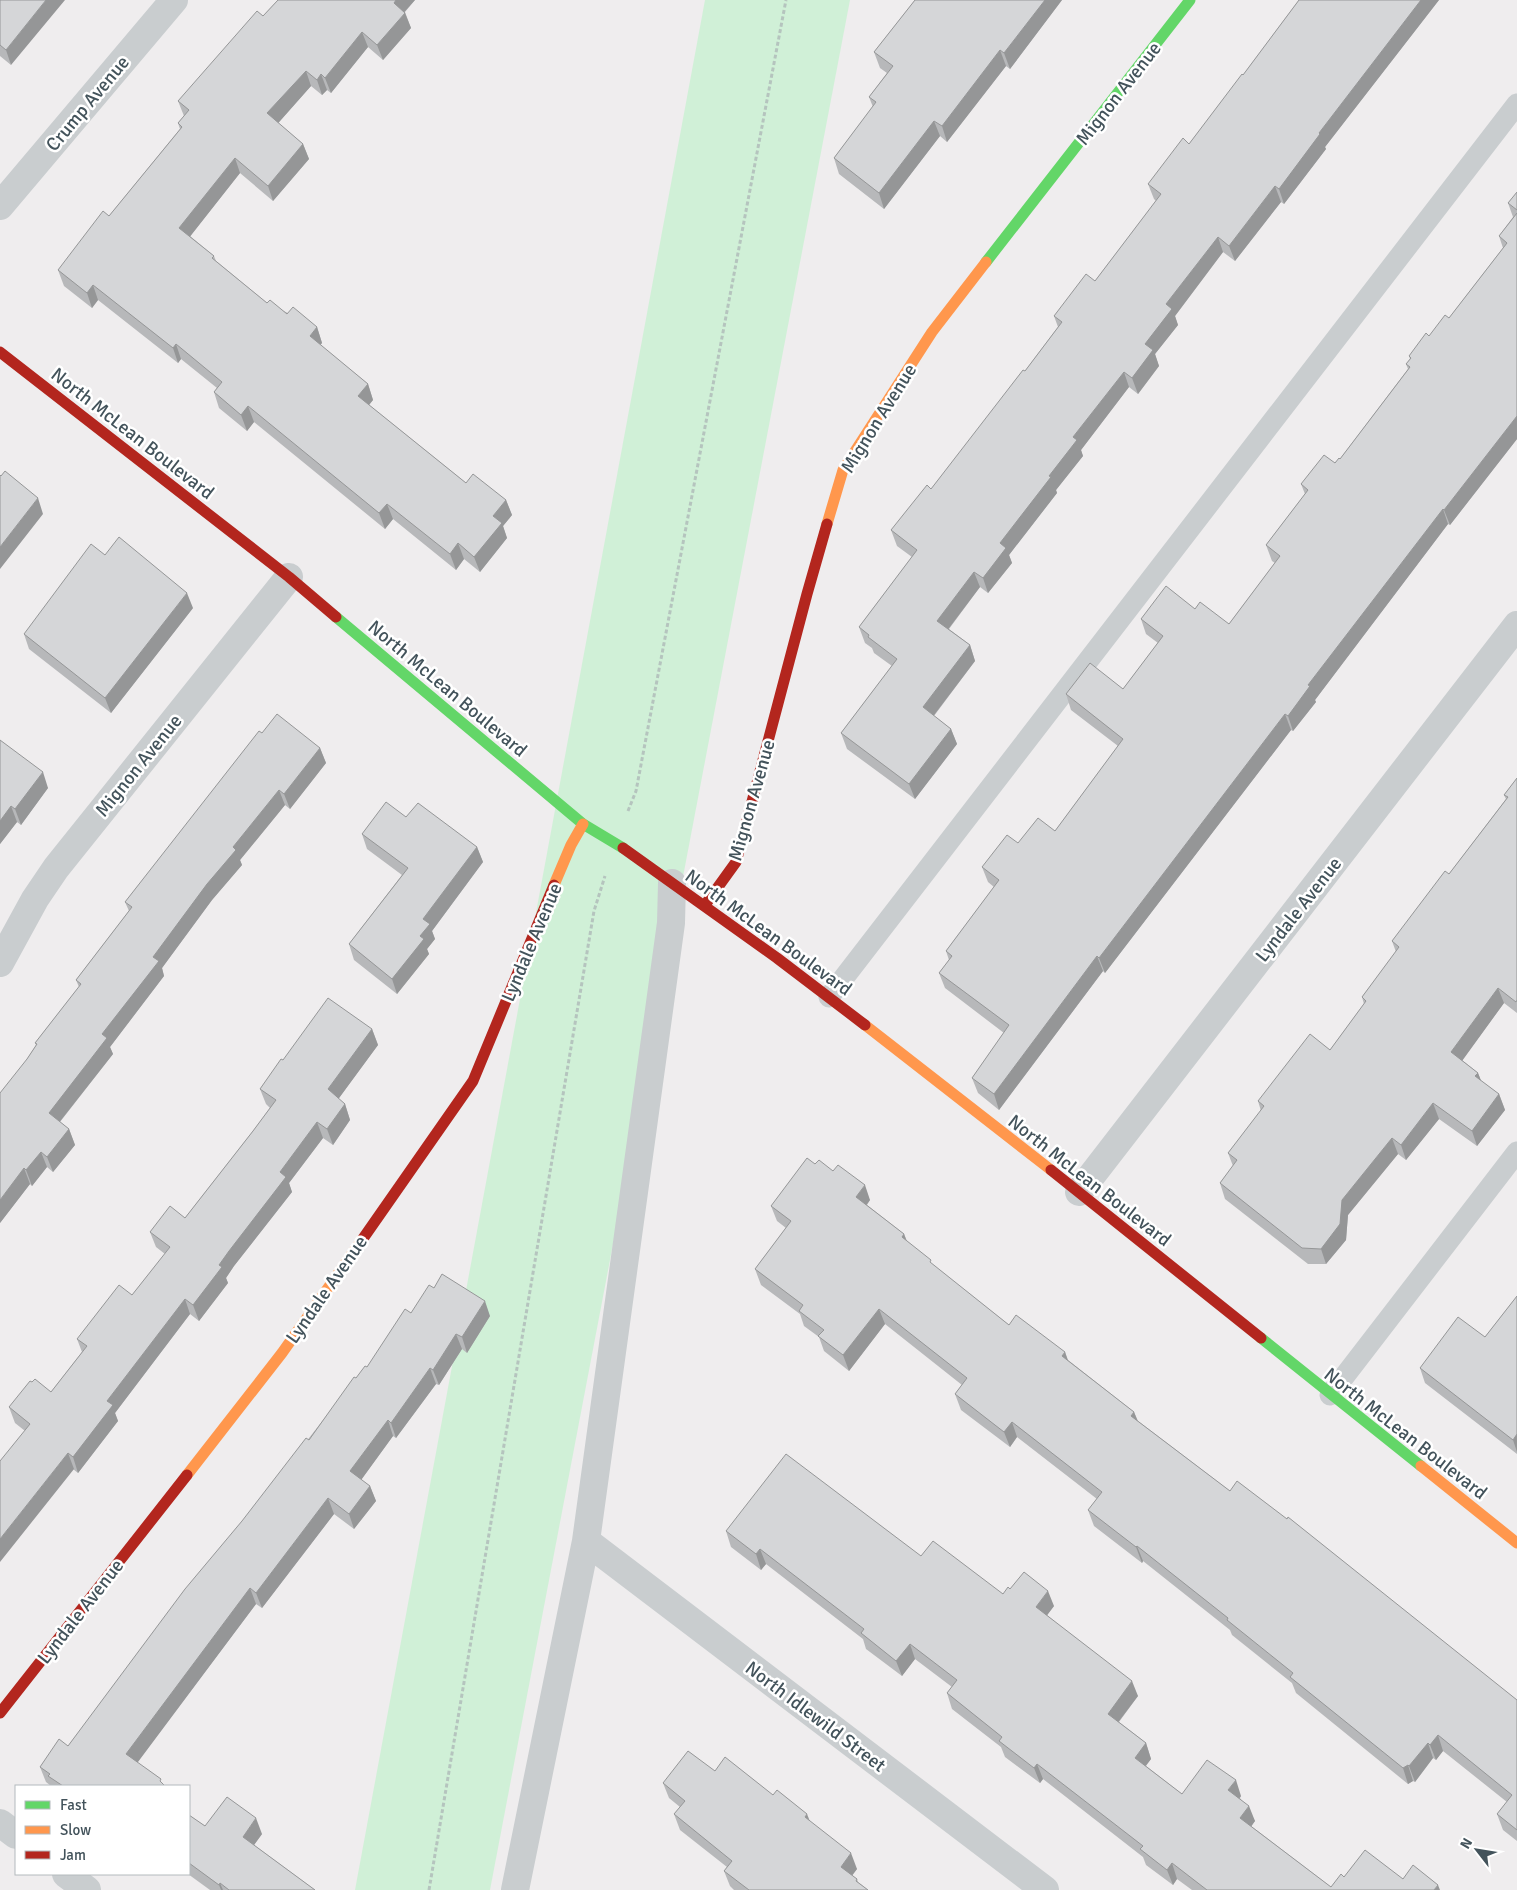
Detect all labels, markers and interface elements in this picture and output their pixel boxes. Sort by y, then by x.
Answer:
street label: Mignon Avenue [1071,37,1167,150]
street label: Crump Avenue [41,51,135,156]
street label: Mignon Avenue [836,359,922,478]
street label: North McLean Boulevard [46,363,219,505]
street label: North McLean Boulevard [363,615,532,762]
street label: Mignon Avenue [90,710,187,822]
street label: Mignon Avenue [723,737,781,864]
street label: Lyndale Avenue [1250,852,1347,967]
street label: North McLean Boulevard [680,864,857,1001]
street label: Lyndale Avenue [496,879,568,1005]
street label: North McLean Boulevard [1003,1110,1176,1252]
street label: Lyndale Avenue [281,1231,373,1348]
street label: North McLean Boulevard [1319,1363,1492,1505]
street label: Lyndale Avenue [32,1554,129,1669]
street label: North Idlewild Street [740,1656,891,1778]
legend [15,1785,190,1875]
text: Fast [60,1796,87,1814]
text: Slow [60,1821,91,1839]
north arrow [1452,1825,1502,1875]
text: N [1456,1835,1476,1852]
text: Jam [60,1846,86,1864]

